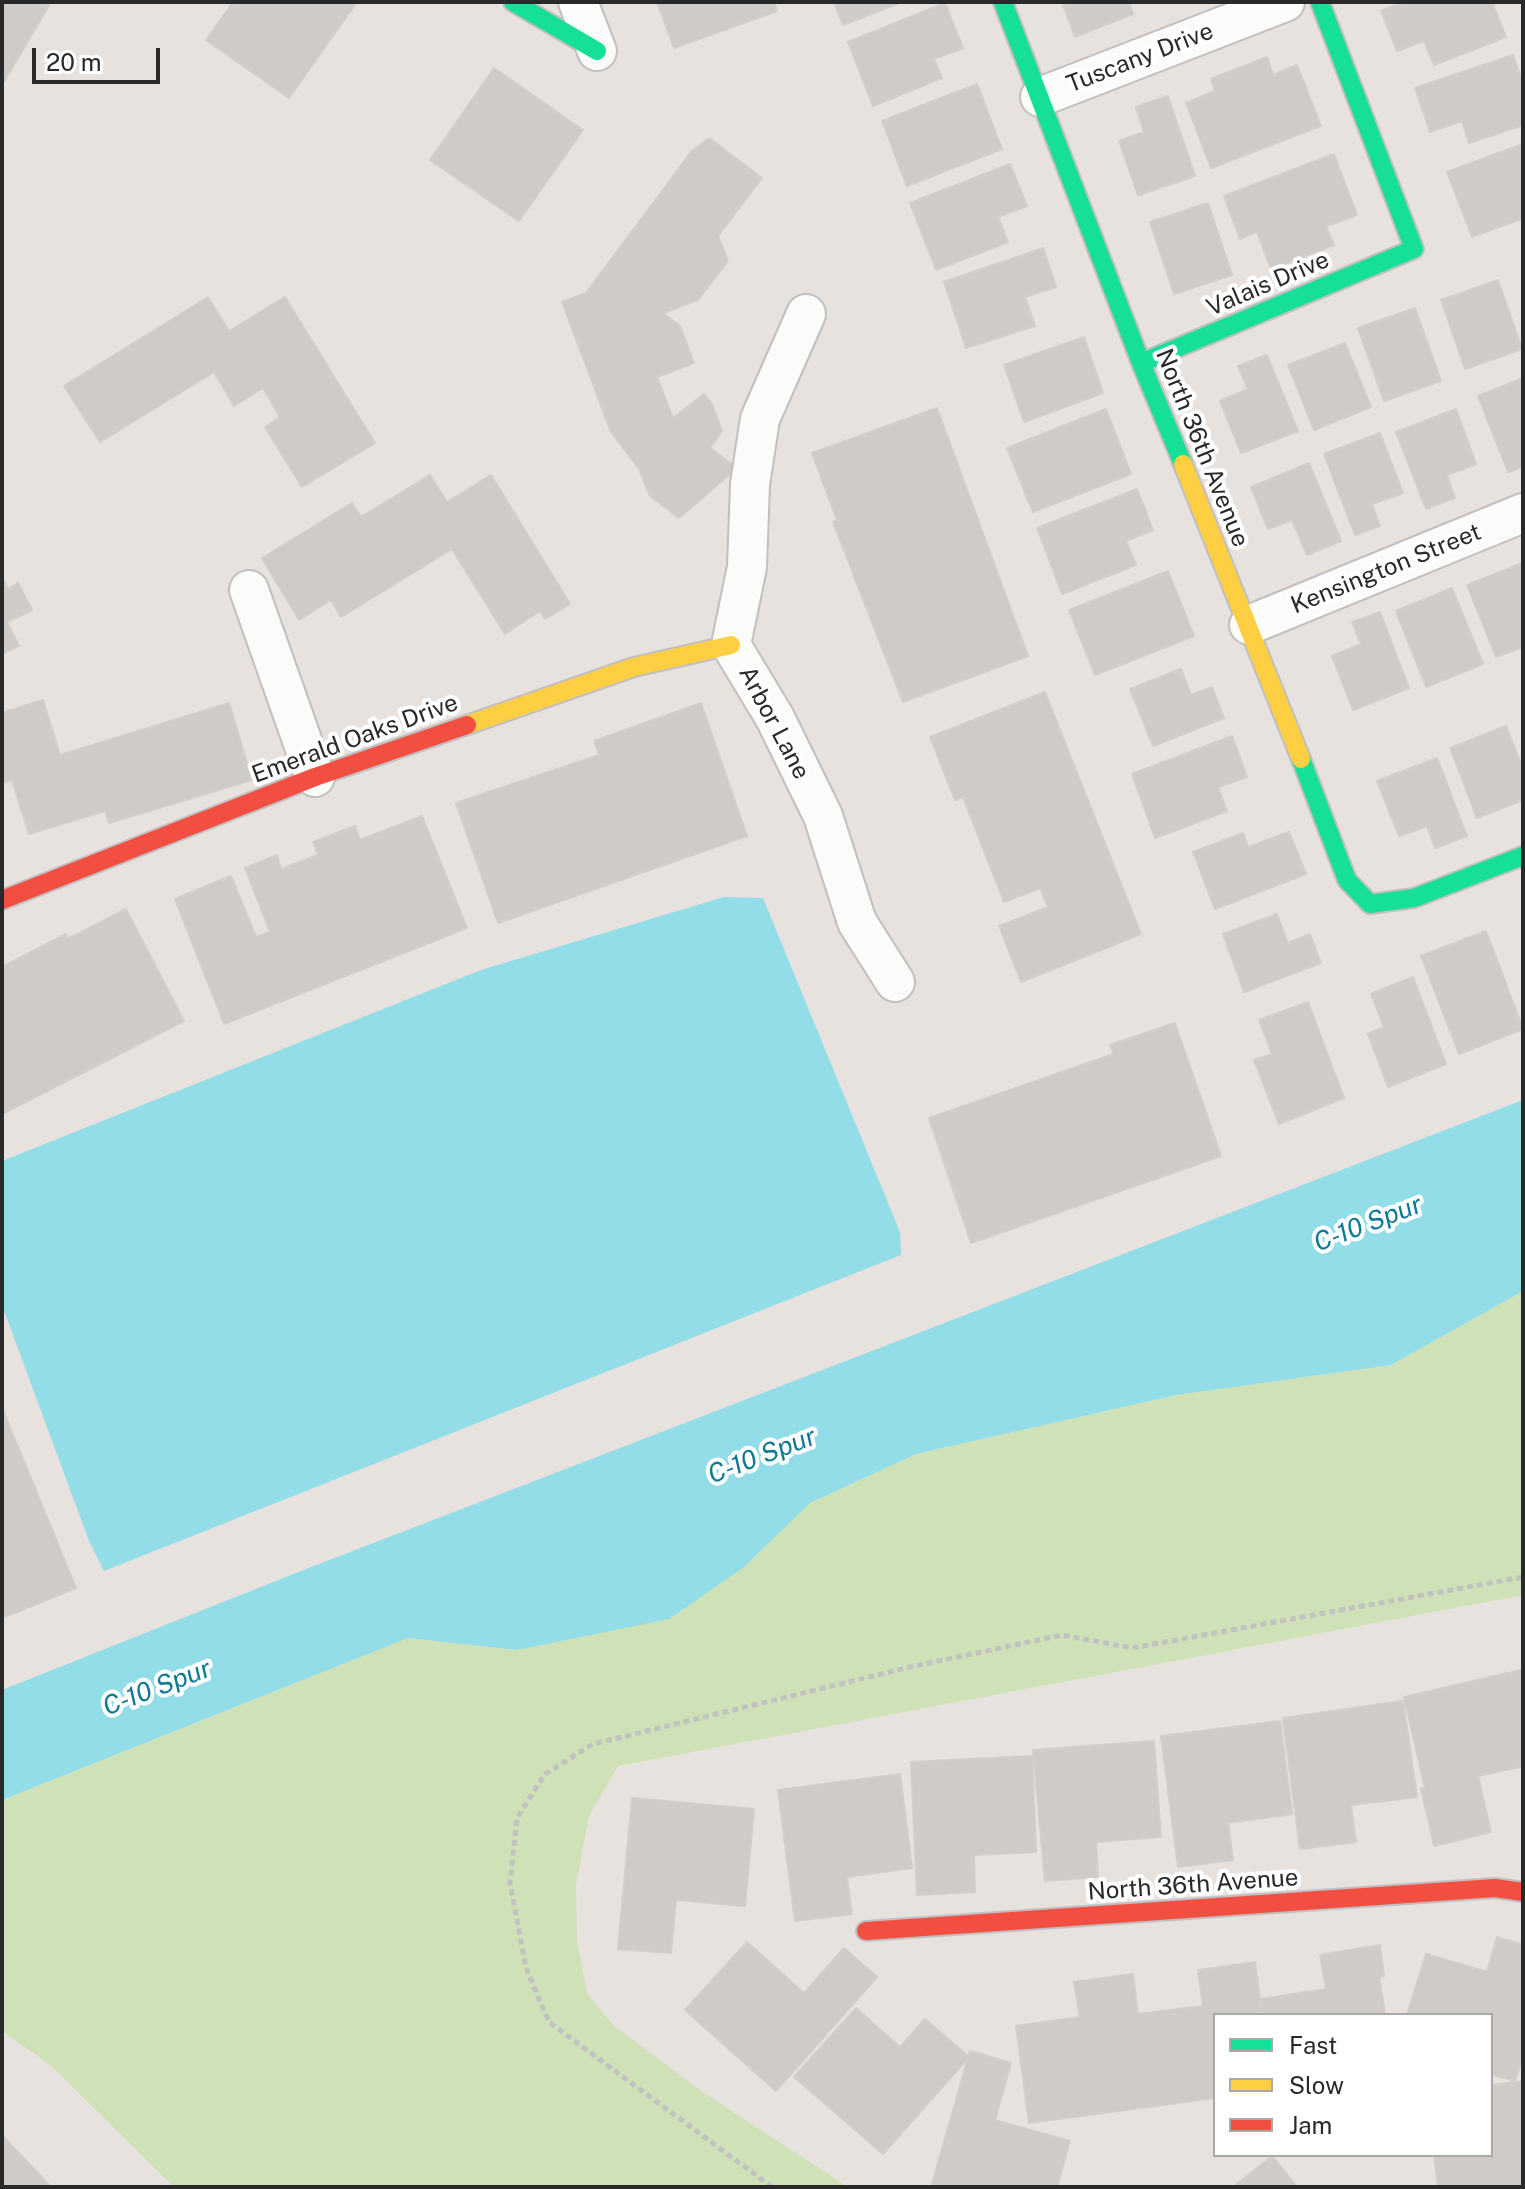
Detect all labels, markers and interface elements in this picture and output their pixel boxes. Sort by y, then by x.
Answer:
street label: Tuscany Drive [1063,17,1217,99]
scale bar [36,32,164,82]
text: 20 m [46,48,102,76]
street label: Valais Drive [1202,245,1334,323]
street label: North 36th Avenue [1149,345,1255,551]
street label: Kensington Street [1287,518,1485,620]
street label: Arbor Lane [732,662,816,784]
street label: Emerald Oaks Drive [248,688,462,790]
water label: C-10 Spur [1309,1189,1427,1259]
water label: C-10 Spur [703,1421,821,1491]
water label: C-10 Spur [98,1653,216,1723]
street label: North 36th Avenue [1087,1863,1299,1907]
legend [1213,2013,1493,2157]
text: Fast [1289,2031,1337,2059]
text: Slow [1289,2071,1344,2099]
text: Jam [1289,2111,1332,2139]

